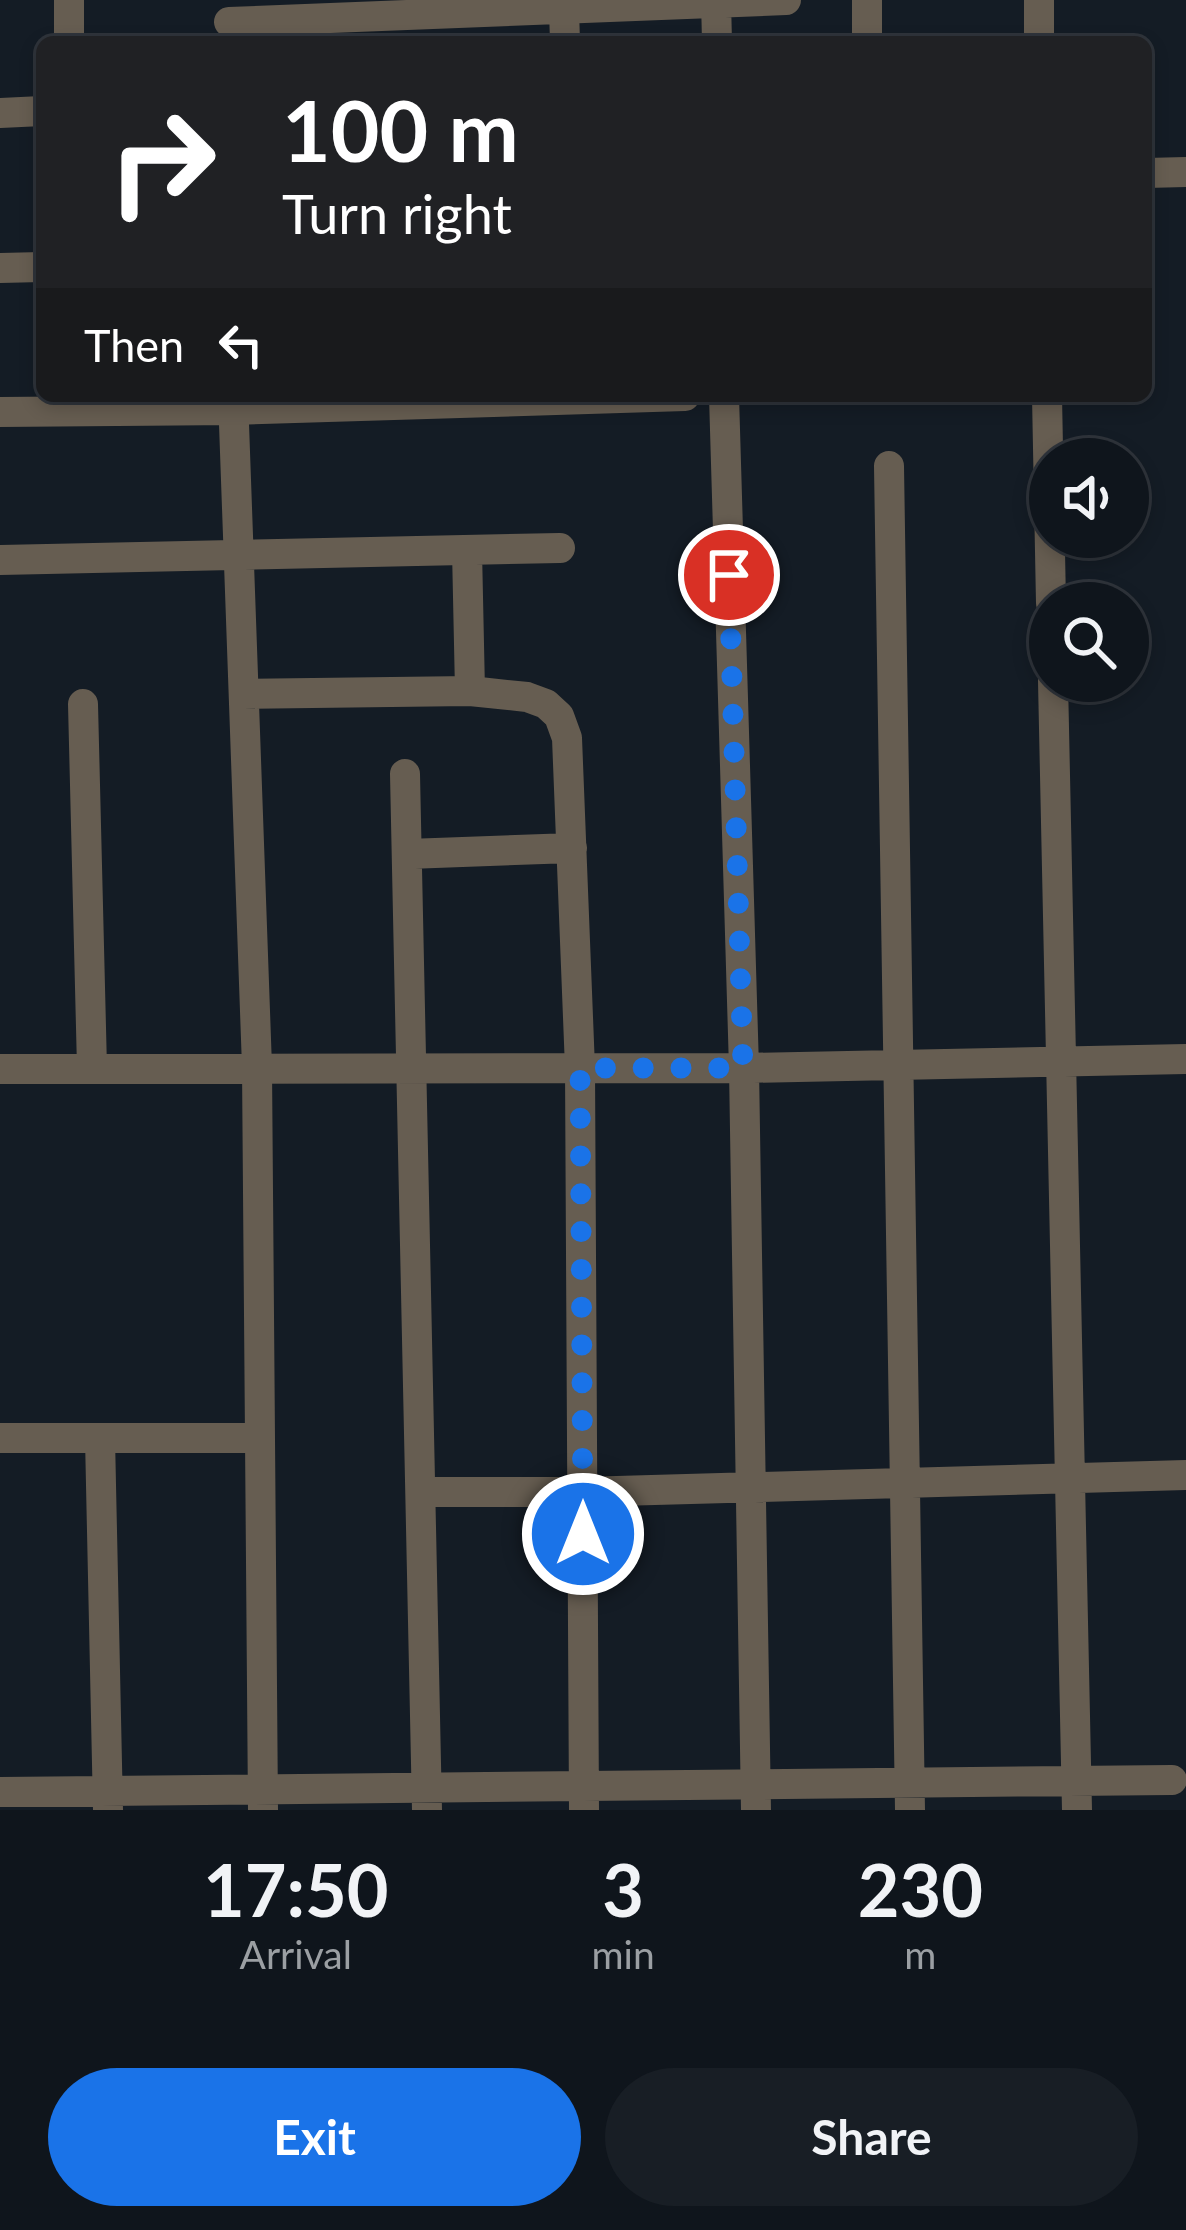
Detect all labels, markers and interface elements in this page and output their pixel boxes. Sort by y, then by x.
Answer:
text: 100 m [282,79,519,180]
icon: right [84,84,240,240]
text: Turn right [282,181,512,246]
icon: left [208,312,274,378]
text: Then [84,318,184,372]
map controls [1029,438,1149,702]
button: sound [1029,438,1149,558]
pin [678,524,780,626]
icon: arrive [696,542,762,608]
button: search [1029,582,1149,702]
position arrow [520,1471,646,1597]
text: 17:50 [203,1846,389,1932]
text: 3 [602,1846,644,1932]
text: 230 [858,1846,983,1932]
text: Arrival [240,1931,352,1977]
text: min [592,1931,655,1977]
text: m [904,1931,936,1977]
button: Exit [48,2068,581,2206]
button: Share [605,2068,1138,2206]

